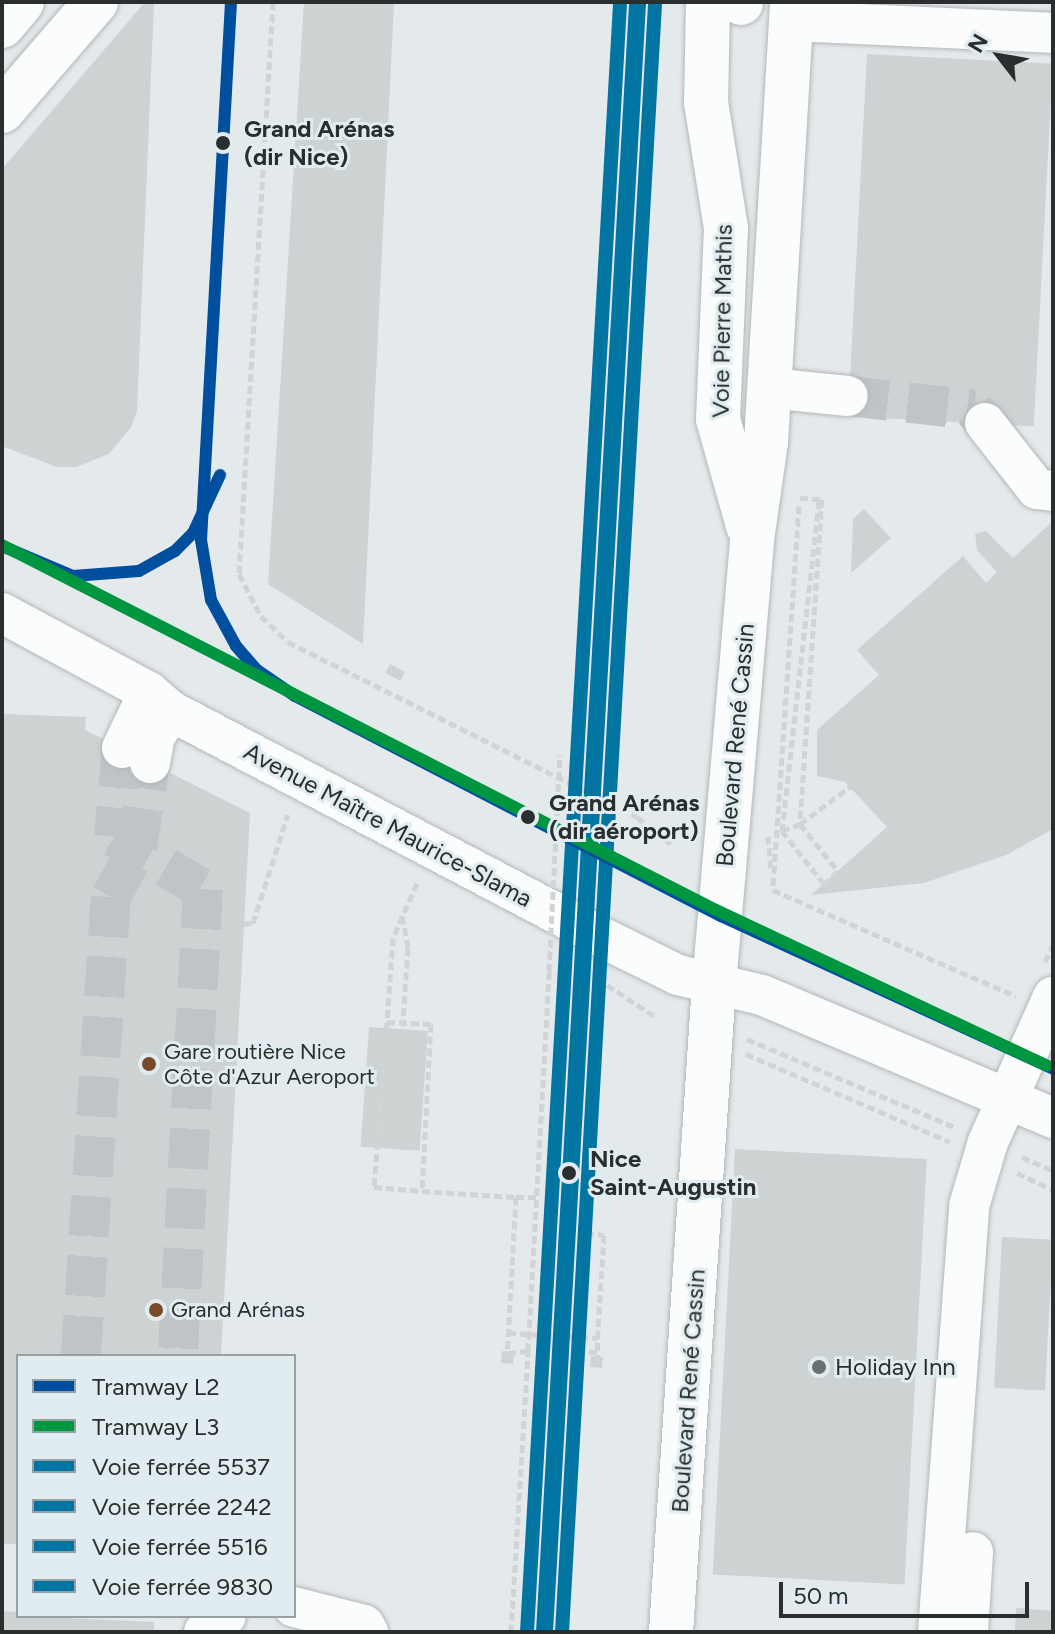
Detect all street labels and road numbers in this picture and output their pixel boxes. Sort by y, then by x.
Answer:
street label: Voie Pierre Mathis [706,224,738,418]
street label: Boulevard René Cassin [710,622,760,868]
street label: Avenue Maître Maurice-Slama [239,737,537,913]
street label: Boulevard René Cassin [665,1268,711,1514]

